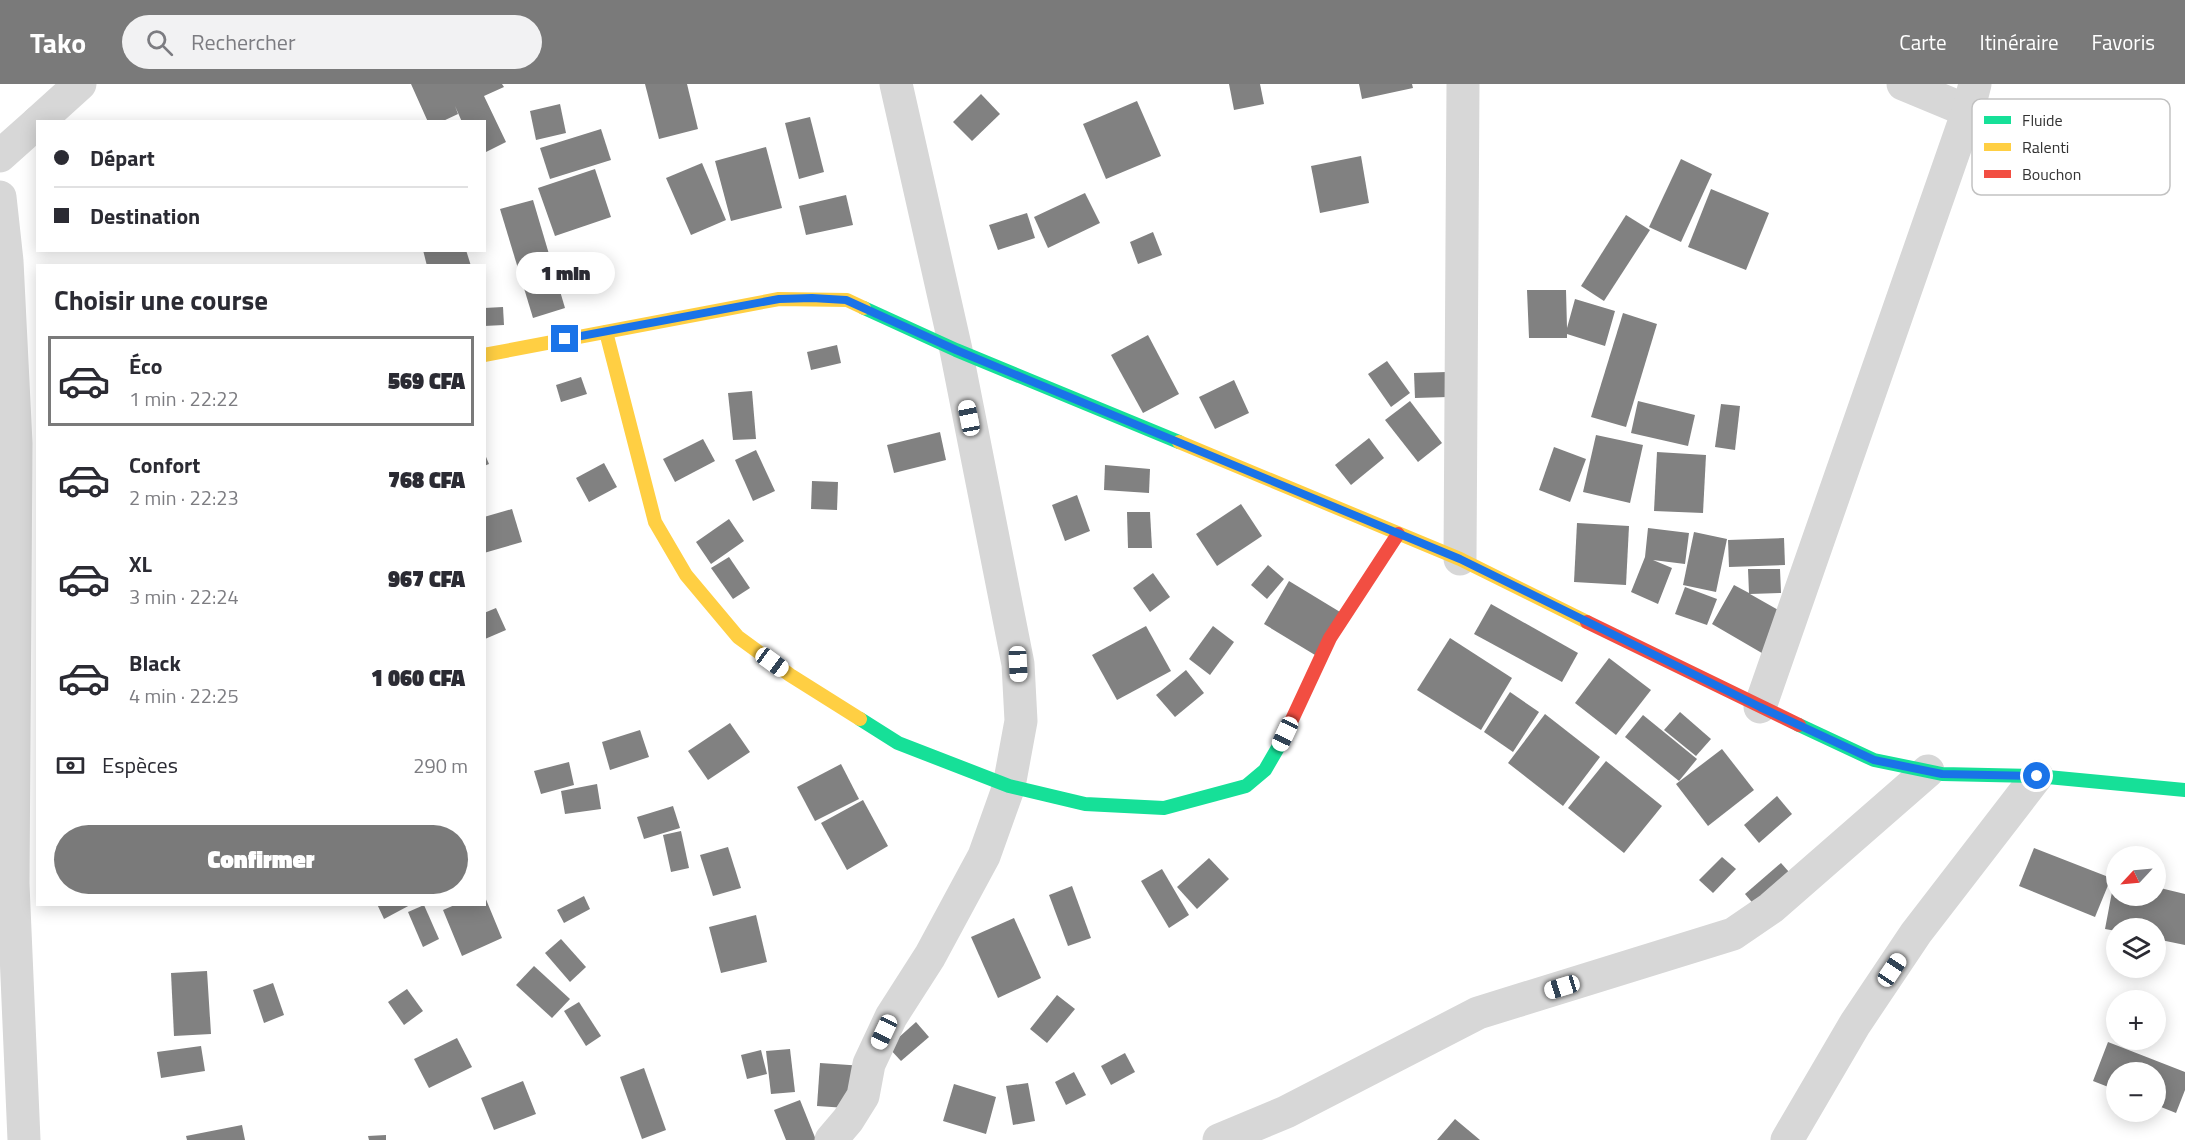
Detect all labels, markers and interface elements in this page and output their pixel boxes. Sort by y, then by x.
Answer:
search box [122,15,542,69]
text: Tako [30,21,86,64]
text: Rechercher [191,25,296,59]
icon: search [143,26,176,59]
text: Carte [1899,26,1947,58]
text: Itinéraire [1980,26,2059,58]
text: Favoris [2092,26,2155,58]
legend [1972,99,2170,195]
text: Fluide [2022,108,2063,132]
text: Ralenti [2022,135,2069,159]
text: Départ [90,141,155,175]
text: Bouchon [2022,162,2081,186]
text: Destination [90,199,200,233]
callout: 1 min [516,252,614,294]
text: 1 min [541,257,590,288]
text: Choisir une course [54,279,268,320]
route end [551,325,578,352]
text: Éco [129,349,162,383]
icon: car [57,354,111,408]
text: 569 CFA [388,364,465,398]
text: 1 min · 22:22 [129,383,239,414]
car [957,399,981,437]
text: Confort [129,448,200,482]
icon: car [57,453,111,507]
text: 768 CFA [388,463,465,497]
text: 2 min · 22:23 [129,482,239,513]
text: XL [129,547,152,581]
icon: car [57,552,111,606]
text: 967 CFA [388,562,465,596]
text: 3 min · 22:24 [129,581,239,612]
car [752,644,792,680]
text: Black [129,646,181,680]
car [1008,646,1028,682]
icon: car [57,651,111,705]
text: 1 060 CFA [371,661,465,695]
text: 4 min · 22:25 [129,680,239,711]
car [1269,714,1301,754]
text: Espèces [102,748,178,782]
icon: cash [54,749,87,782]
text: 290 m [413,750,468,781]
route start [2023,762,2050,789]
button: Confirmer [54,825,468,894]
north arrow [2106,846,2166,906]
map controls [2106,846,2166,1122]
button: layers [2106,918,2166,978]
car [1874,950,1910,990]
car [1542,973,1582,1001]
button: + [2106,990,2166,1050]
car [868,1012,900,1052]
button: − [2106,1062,2166,1122]

